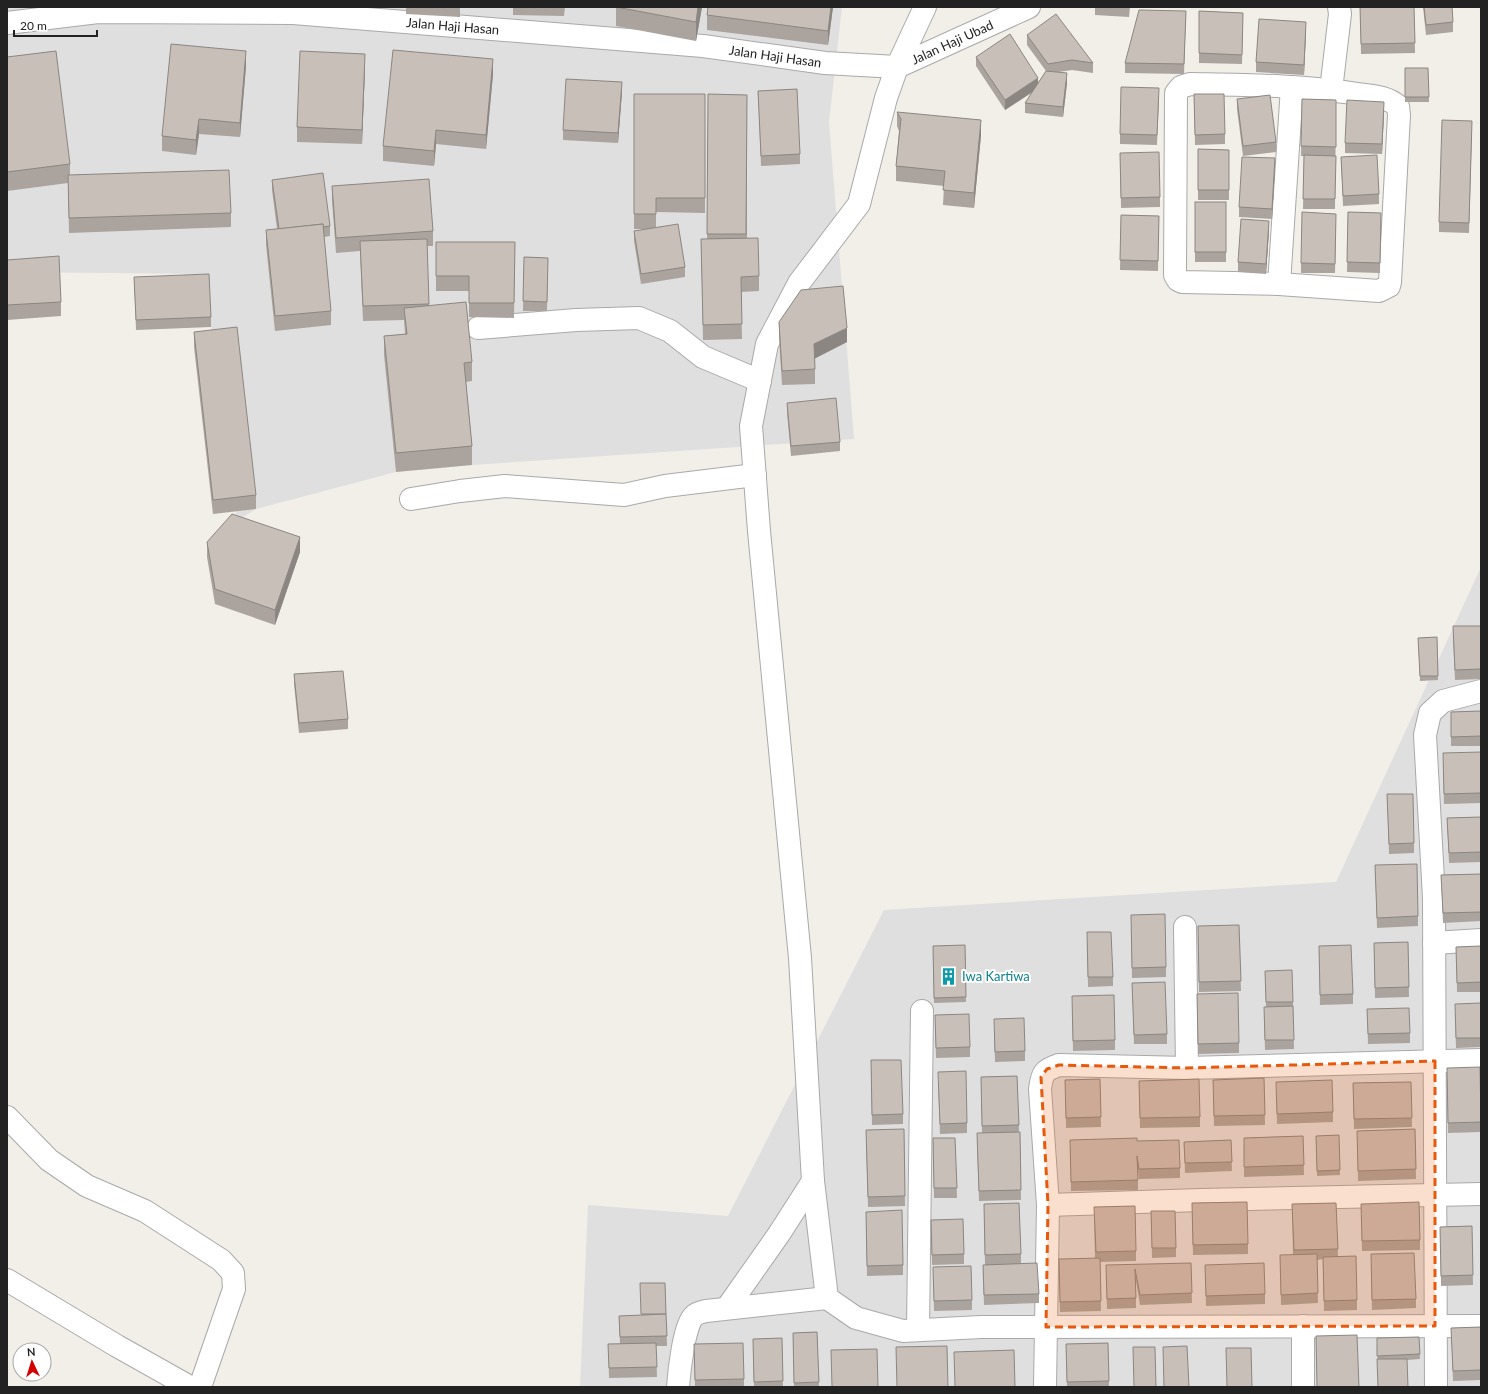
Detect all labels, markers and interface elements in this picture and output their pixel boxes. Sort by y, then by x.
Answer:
scale bar [14,12,97,38]
street label: Jalan Haji Hasan [406,14,500,38]
street label: Jalan Haji Ubad [909,16,996,67]
text: 20 m [20,18,47,33]
street label: Jalan Haji Hasan [728,42,823,70]
building icon: Iwa Kartiwa [939,966,959,986]
place label: Iwa Kartiwa [962,968,1030,984]
north arrow [12,1342,52,1382]
text: N [27,1345,36,1358]

